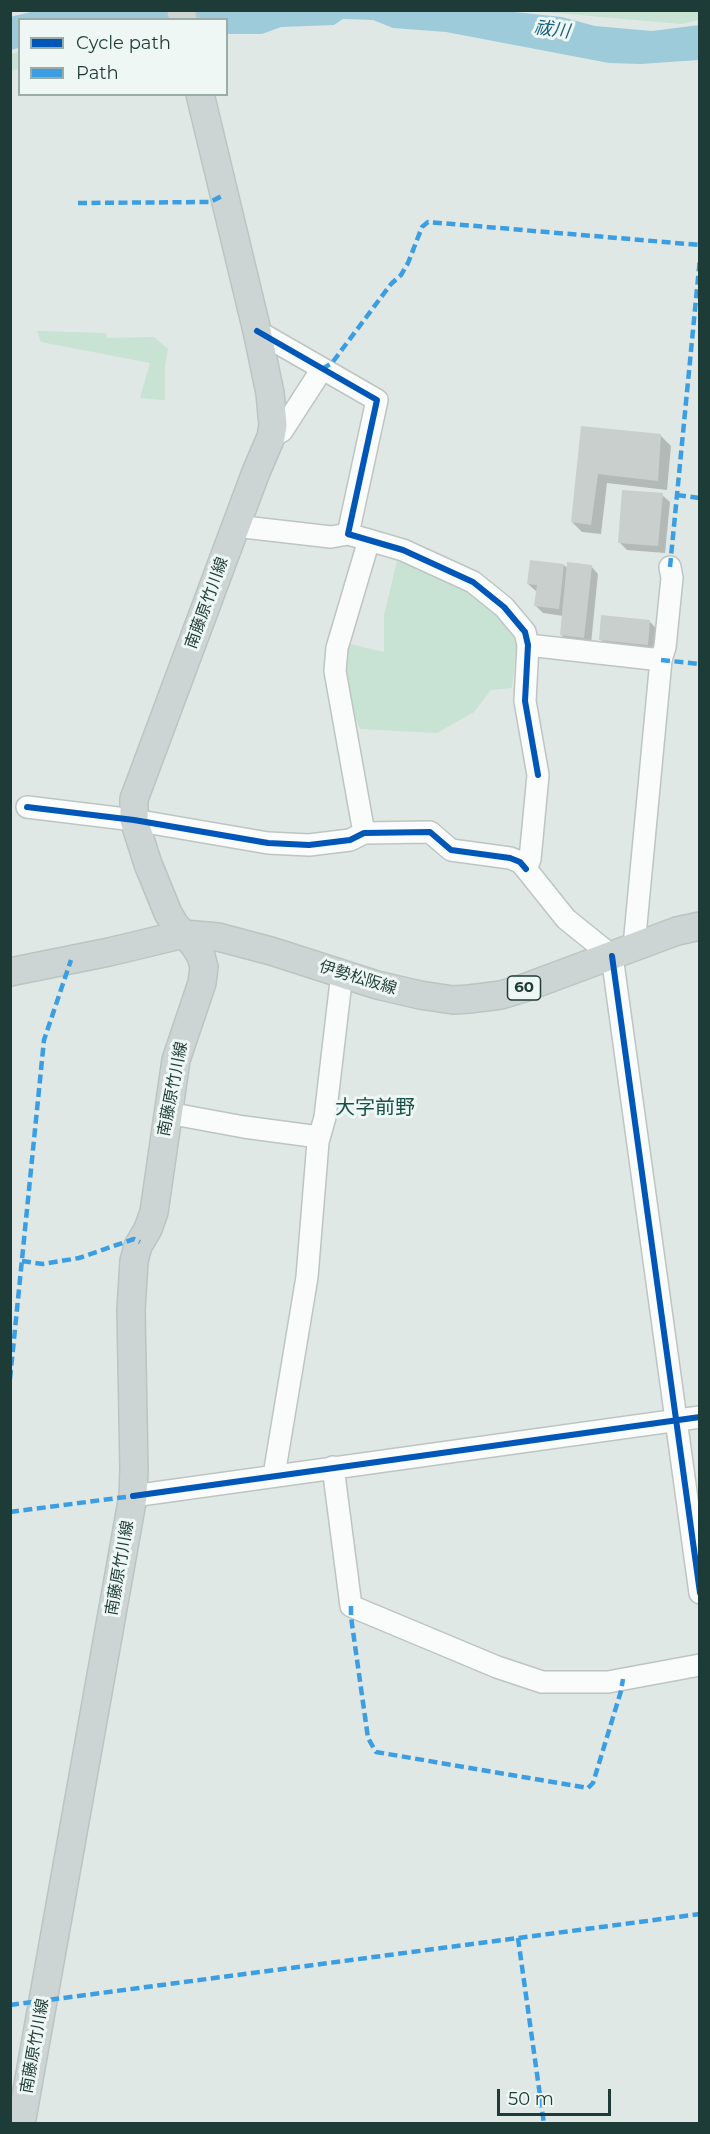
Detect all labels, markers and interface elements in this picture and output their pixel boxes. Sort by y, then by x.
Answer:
water label: 祓川 [533,17,571,43]
legend [18,18,228,96]
text: Cycle path [76,32,171,54]
text: Path [76,62,119,84]
street label: 南藤原竹川線 [182,555,232,651]
street label: 伊勢松阪線 [317,957,399,999]
road number: 60 [508,976,540,1000]
street label: 南藤原竹川線 [154,1040,192,1138]
district label: 大字前野 [335,1096,415,1120]
street label: 南藤原竹川線 [102,1519,138,1617]
street label: 南藤原竹川線 [17,1997,53,2095]
scale bar [500,2077,614,2115]
text: 50 m [508,2088,554,2110]

